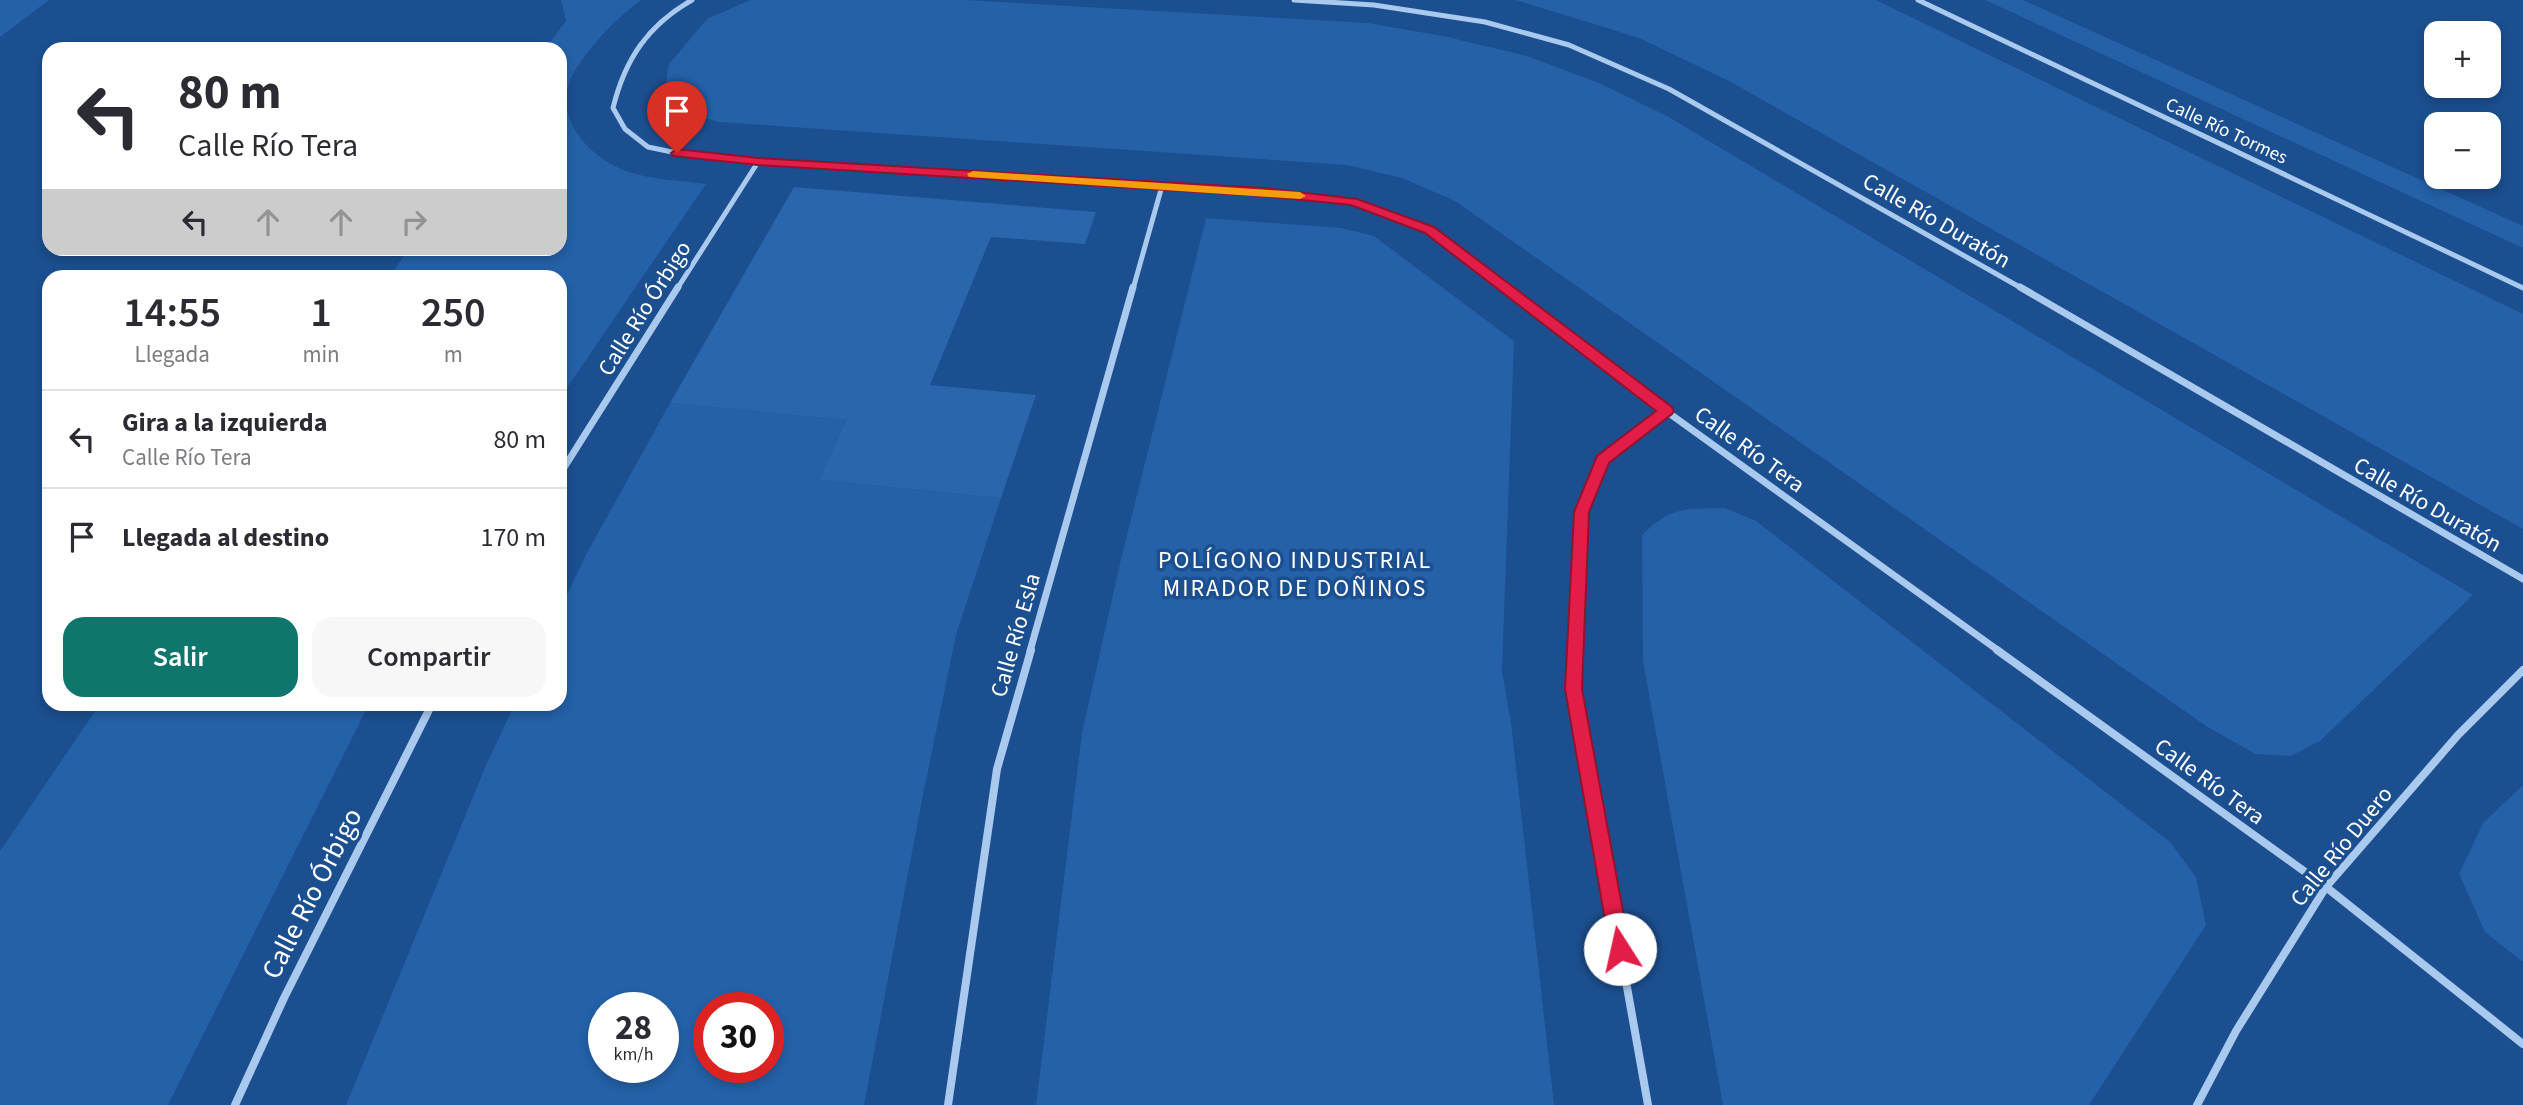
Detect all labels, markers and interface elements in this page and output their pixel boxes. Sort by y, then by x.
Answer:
map controls [2424,21,2501,189]
button: + [2424,21,2501,98]
text: 80 m [178,58,282,128]
icon: left [63,70,154,161]
pin [647,81,707,153]
street label: Calle Río Tormes [2161,91,2292,171]
icon: arrive [658,92,696,130]
button: − [2424,112,2501,189]
text: Calle Río Tera [178,123,358,169]
street label: Calle Río Duratón [1857,165,2017,276]
icon: left [176,203,214,241]
icon: ahead [249,203,287,241]
icon: ahead [322,203,360,241]
icon: right [395,203,433,241]
street label: Calle Río Órbigo [590,234,699,382]
text: 14:55 [123,283,221,343]
text: 1 [310,283,332,343]
text: 250 [421,283,486,343]
text: Llegada [135,338,210,371]
text: min [302,338,340,371]
text: m [444,338,463,371]
street label: Calle Río Tera [1688,398,1812,501]
text: Gira a la izquierda [122,404,327,441]
icon: left [63,420,101,458]
text: 80 m [493,421,546,458]
text: Calle Río Tera [122,441,252,474]
street label: Calle Río Duratón [2348,449,2508,560]
icon: arrive [63,518,101,556]
text: Llegada al destino [122,519,329,556]
text: 170 m [480,519,546,556]
district label: POLÍGONO INDUSTRIAL MIRADOR DE DOÑINOS [1158,543,1432,606]
street label: Calle Río Esla [982,569,1049,701]
button: Salir [63,617,298,697]
button: Compartir [312,617,546,697]
street label: Calle Río Tera [2148,730,2272,833]
street label: Calle Río Duero [2282,779,2400,914]
street label: Calle Río Órbigo [252,801,372,986]
position arrow [1583,912,1657,986]
speed limit sign: 30 [693,992,784,1083]
text: 28 [615,1003,652,1053]
text: km/h [614,1042,653,1067]

